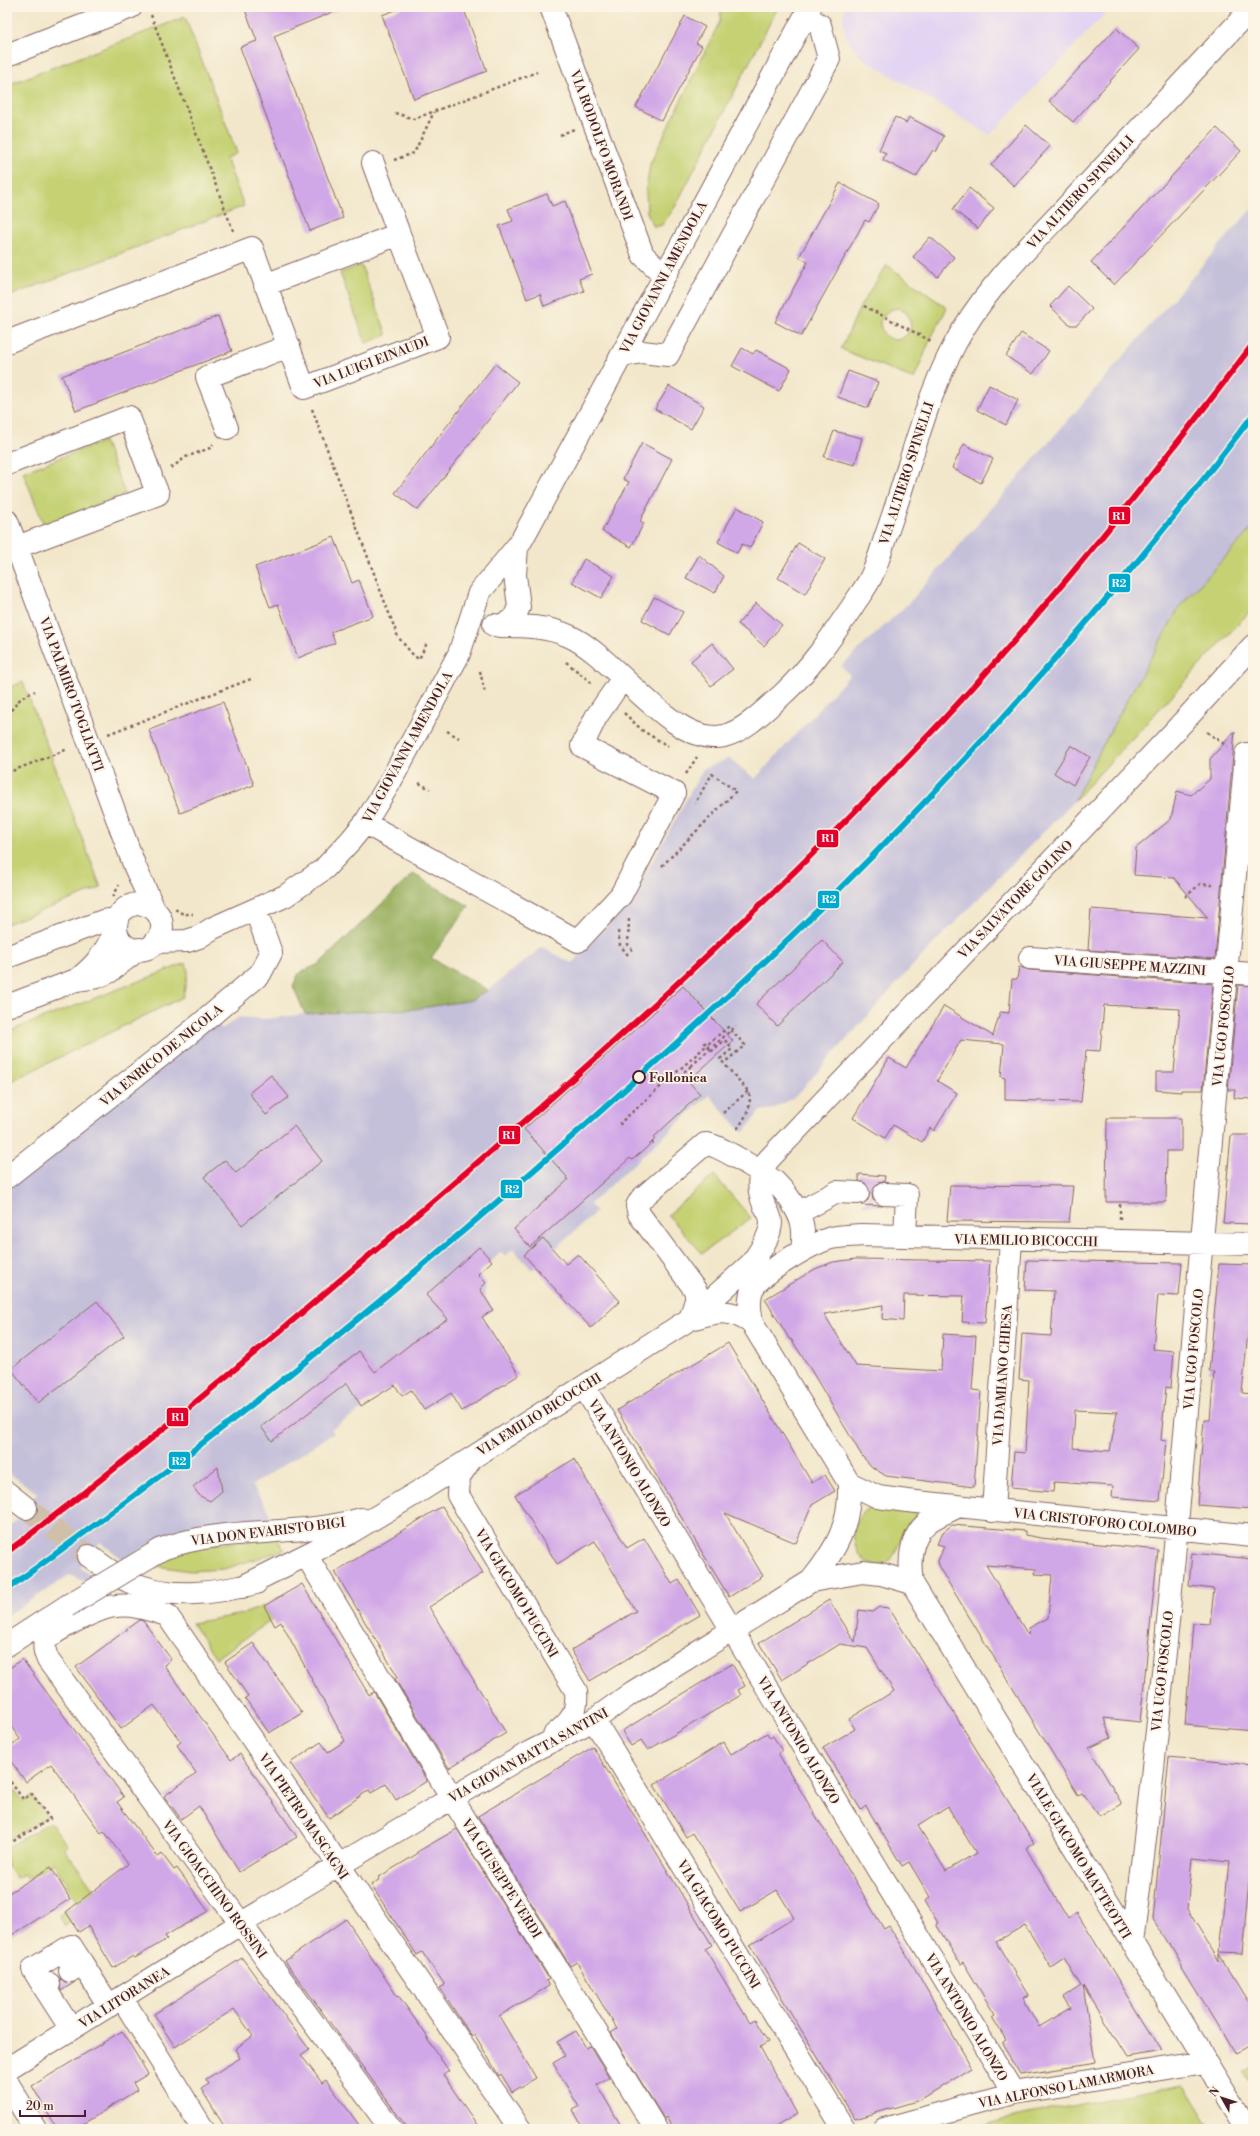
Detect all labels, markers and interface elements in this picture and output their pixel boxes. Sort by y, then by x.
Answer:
street label: VIA RODOLFO MORANDI [566,67,636,223]
street label: VIA ALTIERO SPINELLI [1023,132,1138,254]
street label: VIA GIOVANNI AMENDOLA [616,197,712,357]
street label: VIA LUIGI EINAUDI [311,334,431,393]
street label: VIA ALTIERO SPINELLI [876,400,938,548]
line badge: R1 [1108,506,1131,525]
text: R1 [1112,510,1126,524]
line badge: R2 [1108,573,1131,593]
text: R2 [1111,577,1127,591]
street label: VIA PALMIRO TOGLIATTI [35,614,107,774]
street label: VIA GIOVANNI AMENDOLA [359,668,457,827]
line badge: R1 [816,829,839,848]
text: R1 [821,832,835,846]
street label: VIA SALVATORE GOLINO [954,837,1077,963]
line badge: R2 [817,890,840,909]
text: R2 [821,893,837,907]
street label: VIA GIUSEPPE MAZZINI [1052,953,1207,979]
street label: VIA UGO FOSCOLO [1210,965,1238,1088]
street label: VIA ENRICO DE NICOLA [96,1001,227,1111]
marker: Follonica [632,1070,646,1084]
place label: Follonica [649,1070,708,1086]
line badge: R1 [498,1125,521,1145]
text: R1 [502,1129,516,1143]
line badge: R2 [500,1179,523,1199]
text: R2 [504,1183,520,1197]
street label: VIA EMILIO BICOCCHI [953,1232,1098,1250]
street label: VIA UGO FOSCOLO [1181,1288,1207,1411]
street label: VIA DAMIANO CHIESA [990,1303,1016,1447]
street label: VIA EMILIO BICOCCHI [473,1370,605,1460]
street label: VIA ANTONIO ALONZO [584,1396,674,1530]
line badge: R1 [166,1407,189,1427]
text: R1 [171,1411,185,1425]
line badge: R2 [168,1451,191,1470]
text: R2 [171,1455,187,1469]
street label: VIA CRISTOFORO COLOMBO [1012,1505,1197,1541]
street label: VIA DON EVARISTO BIGI [189,1515,346,1550]
street label: VIA GIACOMO PUCCINI [471,1525,561,1661]
street label: VIA UGO FOSCOLO [1149,1610,1177,1733]
street label: VIA ANTONIO ALONZO [753,1673,843,1807]
street label: VIA GIOVAN BATTA SANTINI [445,1705,611,1807]
street label: VIA PIETRO MASCAGNI [254,1750,351,1883]
street label: VIALE GIACOMO MATTEOTTI [1022,1770,1134,1942]
street label: VIA GIUSEPPE VERDI [457,1815,545,1941]
street label: VIA GIOACCHINO ROSSINI [158,1816,270,1962]
street label: VIA GIACOMO PUCCINI [673,1856,763,1992]
street label: VIA ANTONIO ALONZO [921,1950,1011,2084]
street label: VIA LITORANEA [75,1963,174,2033]
street label: VIA ALFONSO LAMARMORA [976,2062,1156,2112]
north arrow [1202,2078,1242,2118]
text: N [1207,2084,1223,2100]
scale bar [20,2092,85,2118]
text: 20 m [26,2099,54,2114]

